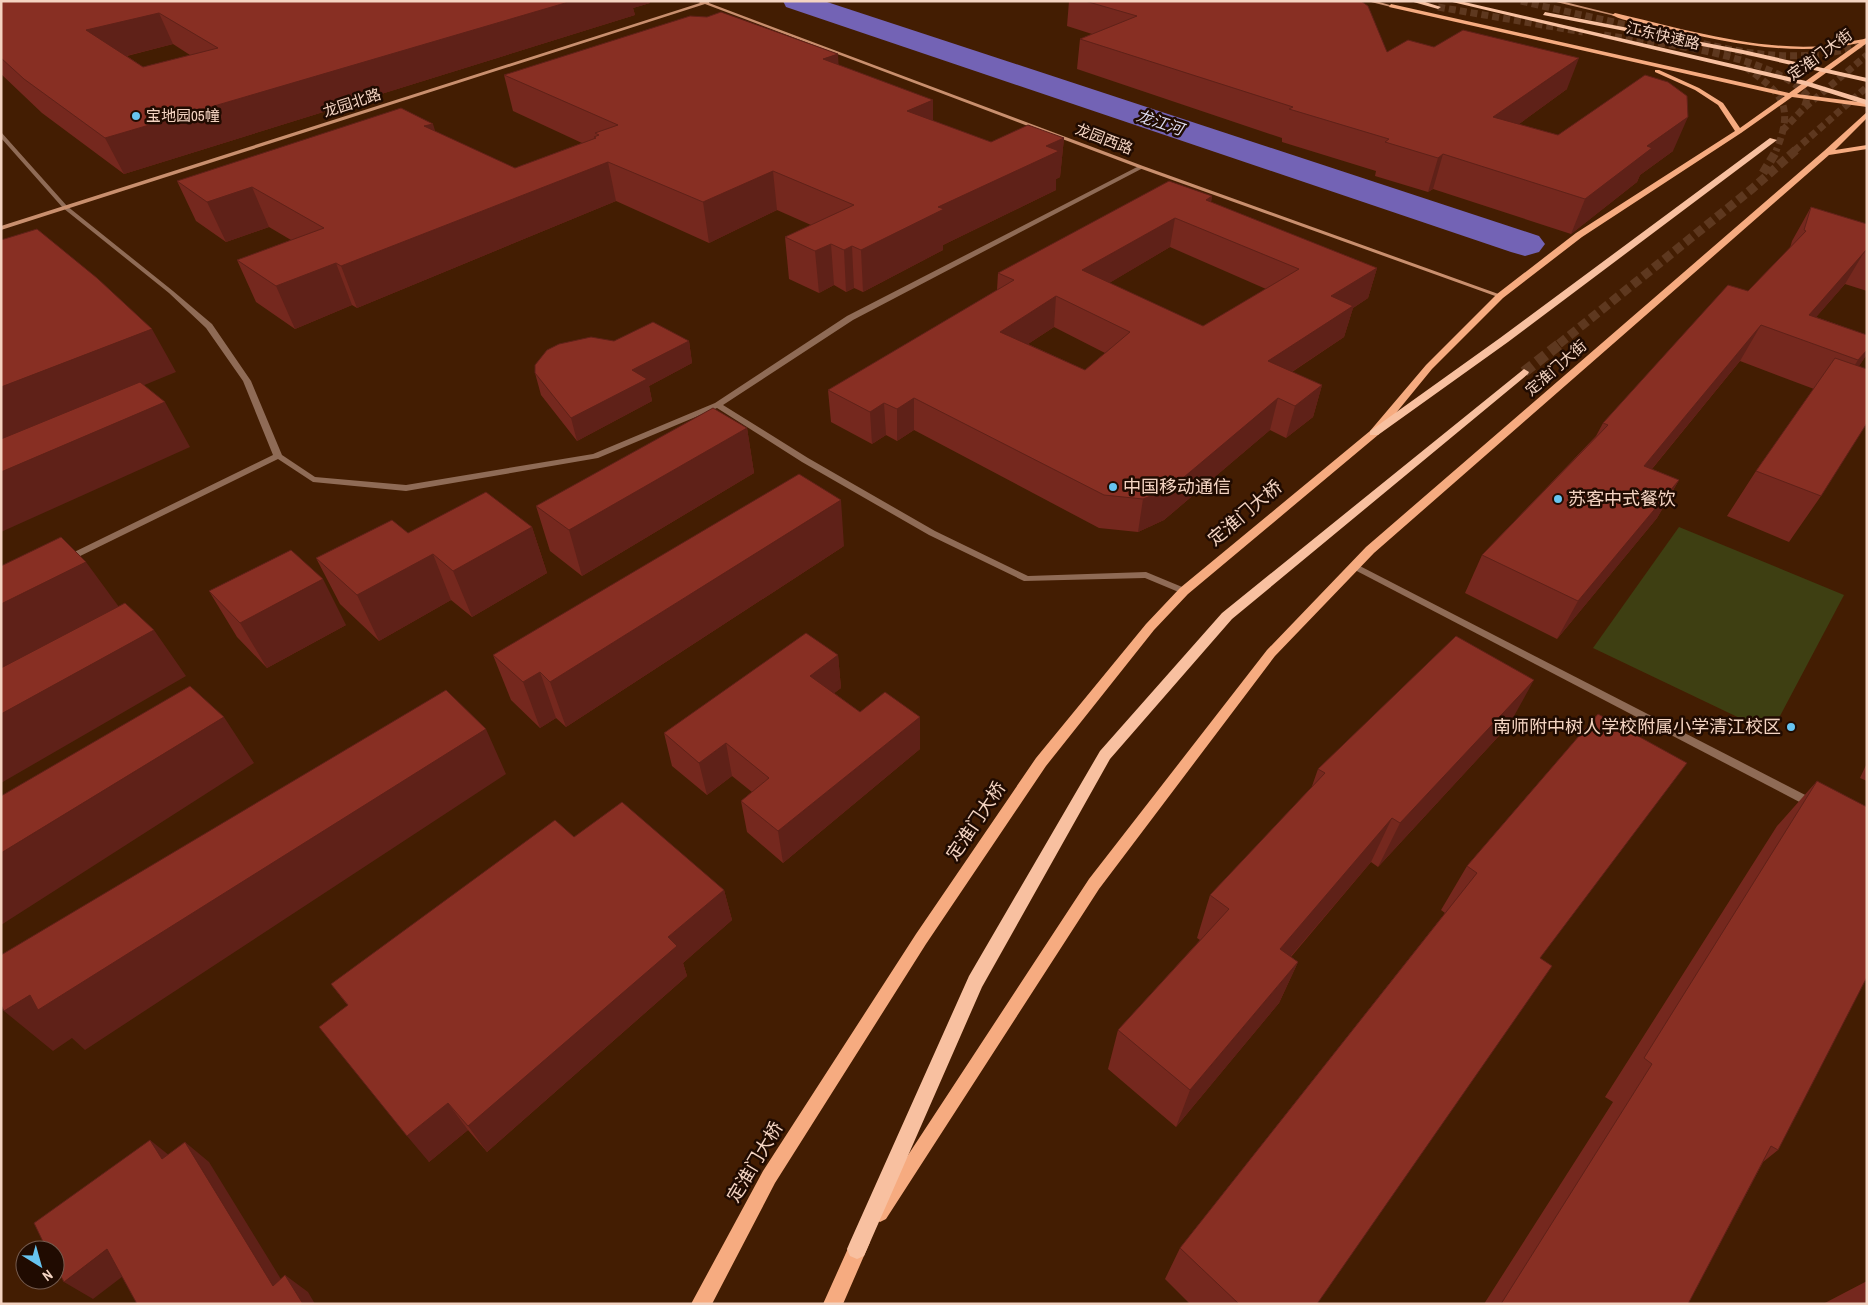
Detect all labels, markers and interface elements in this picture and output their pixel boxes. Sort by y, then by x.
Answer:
street label: 江东快速路 [1624,17,1702,54]
street label: 定淮门大街 [1783,24,1856,85]
street label: 龙园北路 [320,83,384,122]
water label: 龙江河 [1134,104,1189,141]
place label: 宝地园05幢 [146,105,220,126]
marker: 宝地园05幢 [130,110,142,122]
street label: 龙园西路 [1072,118,1136,159]
street label: 定淮门大街 [1520,335,1591,400]
place label: 中国移动通信 [1123,474,1231,499]
street label: 定淮门大桥 [1202,474,1287,551]
marker: 中国移动通信 [1107,481,1119,493]
place label: 苏客中式餐饮 [1568,486,1676,511]
marker: 苏客中式餐饮 [1552,493,1564,505]
place label: 南师附中树人学校附属小学清江校区 [1493,714,1781,739]
marker: 南师附中树人学校附属小学清江校区 [1785,721,1797,733]
street label: 定淮门大桥 [940,776,1011,865]
street label: 定淮门大桥 [721,1117,788,1207]
north arrow [15,1240,65,1290]
text: N [39,1266,57,1285]

